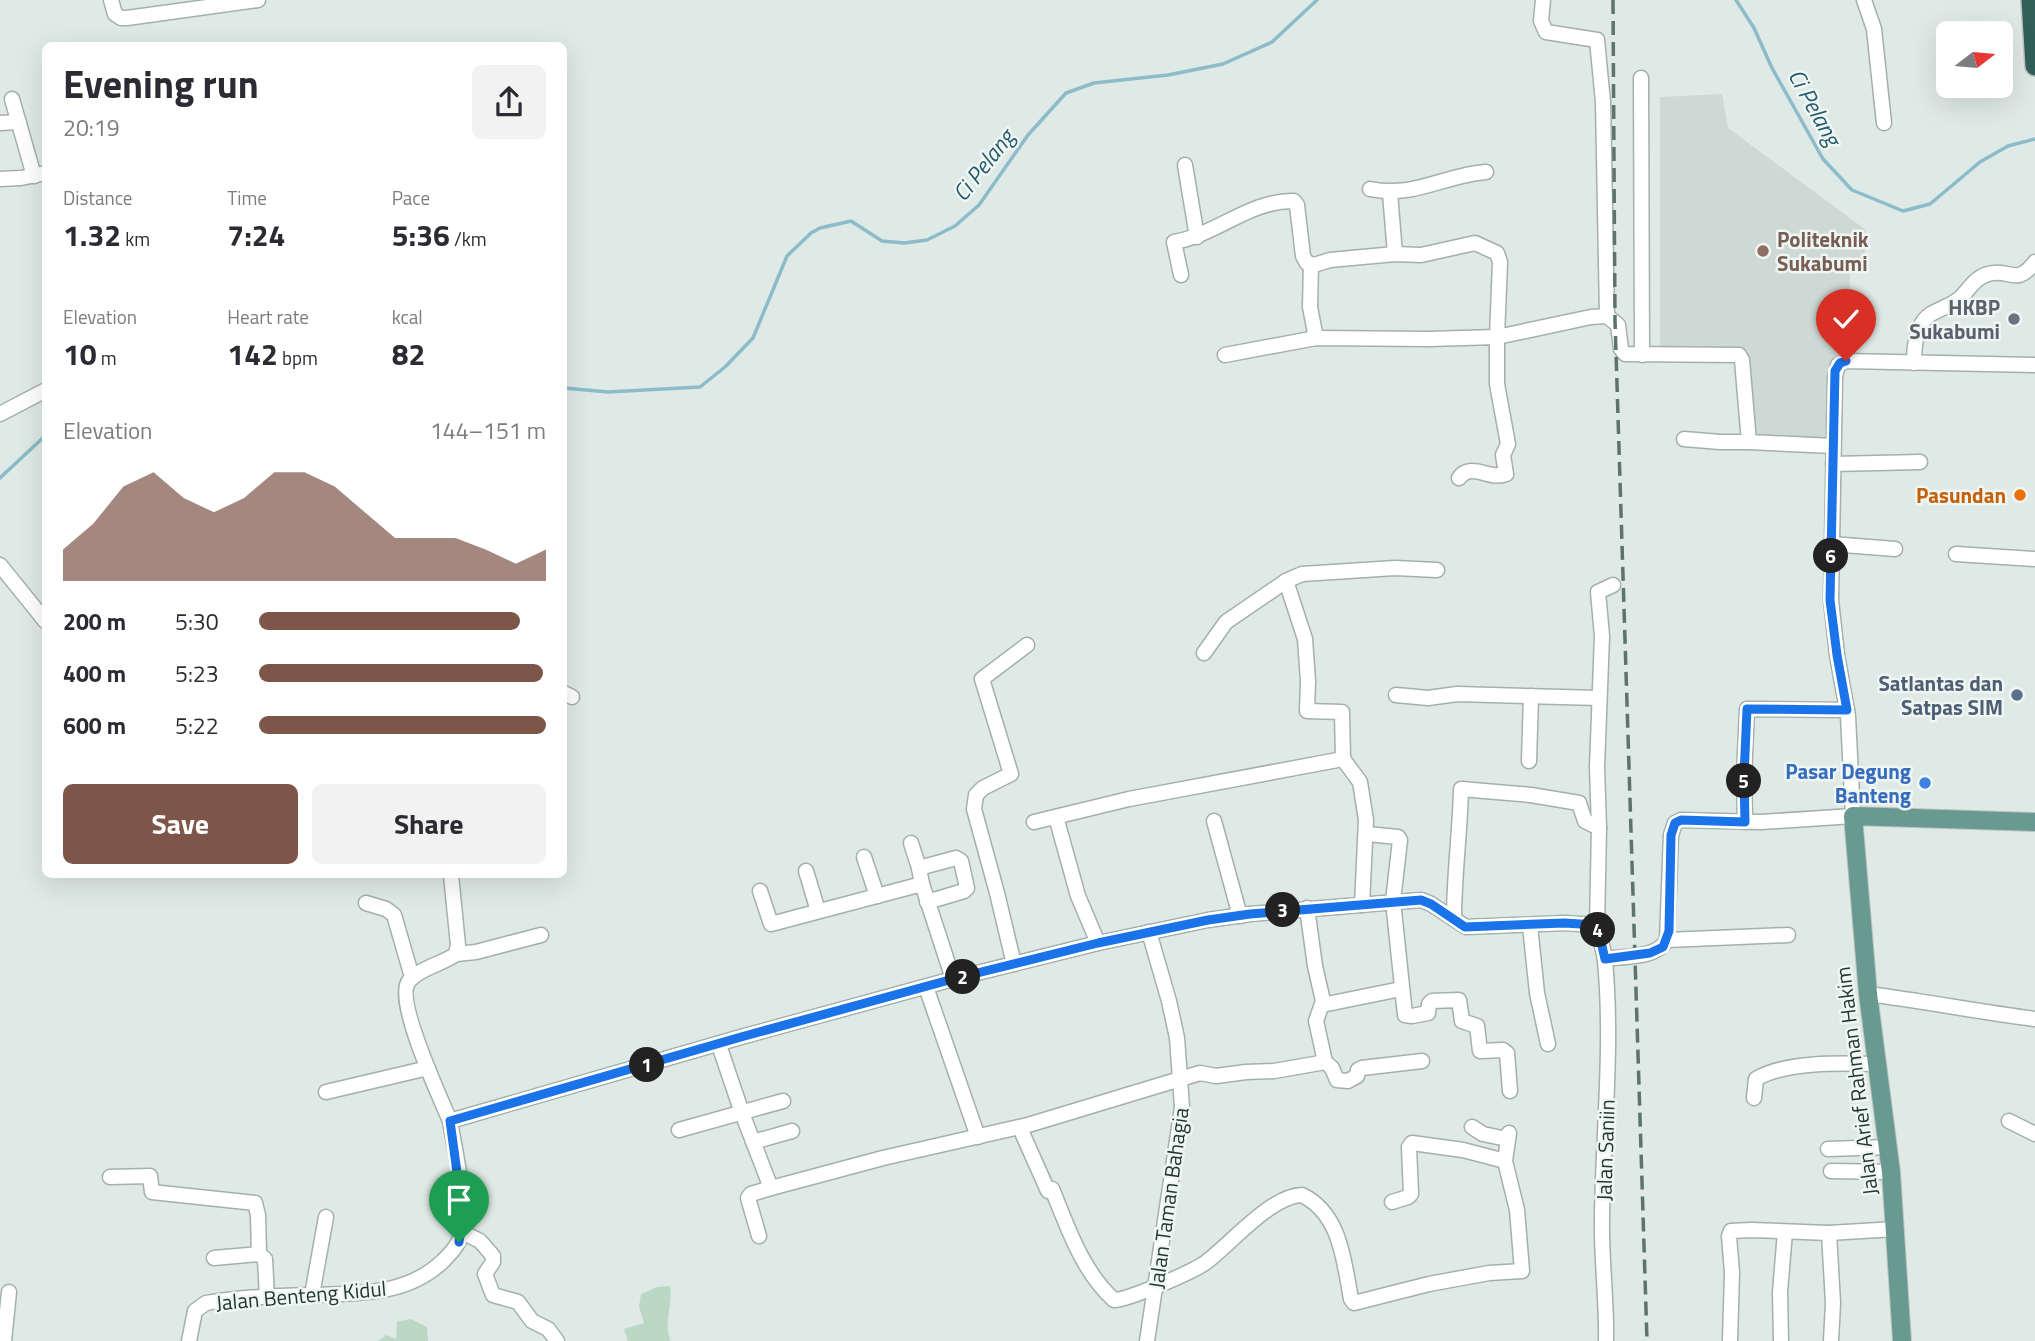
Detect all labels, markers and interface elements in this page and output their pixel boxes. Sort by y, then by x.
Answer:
north arrow [1936,21,2012,98]
map controls [1936,21,2013,98]
text: Evening run [63,55,259,113]
water label: Ci Pelang [1780,62,1852,154]
button: share [472,65,546,139]
text: 20:19 [63,110,120,145]
water label: Ci Pelang [944,120,1024,209]
text: Distance [63,183,132,212]
text: Time [227,183,267,212]
text: Pace [392,183,430,212]
text: 1.32 [63,212,121,258]
text: 7:24 [227,212,285,258]
text: 5:36 [392,212,450,258]
place label: Politeknik Sukabumi [1777,223,1869,279]
text: km [121,224,150,253]
text: /km [450,224,487,253]
marker: Politeknik Sukabumi [1755,243,1771,259]
pin [1816,289,1876,361]
place label: HKBP Sukabumi [1909,291,2000,347]
icon: check [1827,300,1865,338]
text: Elevation [63,302,137,331]
text: Heart rate [227,302,309,331]
text: kcal [392,302,423,331]
marker: HKBP Sukabumi [2006,311,2022,327]
text: 10 [63,331,97,377]
text: 142 [227,331,278,377]
text: 82 [392,331,425,377]
text: m [97,343,117,372]
text: bpm [278,343,318,372]
text: Elevation [63,413,152,448]
text: 144–151 m [430,413,546,448]
place label: Pasundan [1916,479,2006,511]
marker: Pasundan [2012,487,2028,503]
pin: 6 [1814,538,1848,574]
text: 6 [1825,541,1836,570]
text: 200 m [63,604,126,639]
text: 5:30 [175,604,219,639]
text: 400 m [63,656,126,691]
text: 5:23 [175,656,219,691]
place label: Satlantas dan Satpas SIM [1878,667,2003,723]
marker: Satlantas dan Satpas SIM [2009,687,2025,703]
text: 600 m [63,708,126,743]
text: 5:22 [175,708,219,743]
place label: Pasar Degung Banteng [1785,755,1911,811]
pin: 5 [1726,764,1762,798]
text: 5 [1738,766,1749,795]
marker: Pasar Degung Banteng [1917,775,1933,791]
button: Save [63,784,298,864]
button: Share [312,784,546,864]
pin: 3 [1266,892,1300,928]
text: 3 [1277,895,1288,924]
pin: 4 [1580,912,1616,948]
text: 4 [1592,915,1603,944]
pin: 2 [946,960,981,995]
text: 2 [957,962,968,991]
street label: Jalan Arief Rahman Hakim [1826,965,1886,1197]
pin: 1 [630,1048,664,1082]
text: 1 [641,1050,652,1079]
street label: Jalan Saniin [1587,1099,1623,1201]
street label: Jalan Taman Bahagia [1139,1105,1197,1291]
pin [429,1170,489,1242]
icon: arrive [440,1181,478,1219]
street label: Jalan Benteng Kidul [214,1272,388,1318]

